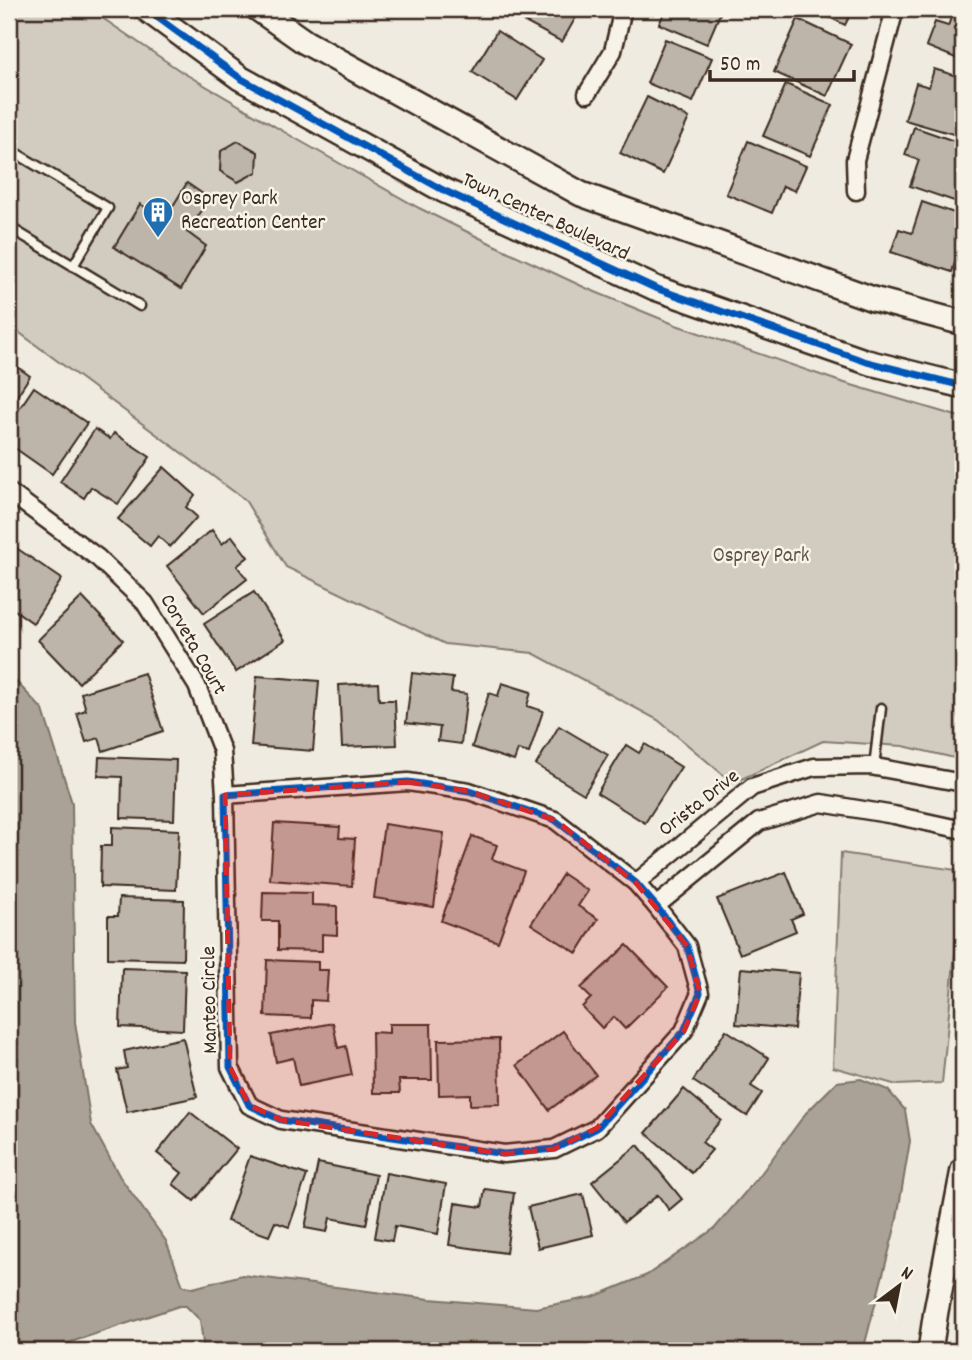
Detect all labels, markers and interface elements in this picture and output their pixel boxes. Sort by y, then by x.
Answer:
scale bar [710,38,853,82]
text: 50 m [720,51,760,81]
street label: Town Center Boulevard [456,166,634,270]
place label: Osprey Park Recreation Center [181,185,326,239]
building icon: Osprey Park Recreation Center [141,195,175,239]
park label: Osprey Park [713,542,809,572]
street label: Corveta Court [151,589,233,701]
street label: Orista Drive [653,763,747,845]
street label: Manteo Circle [195,946,227,1054]
north arrow [864,1252,934,1322]
text: N [895,1261,917,1288]

